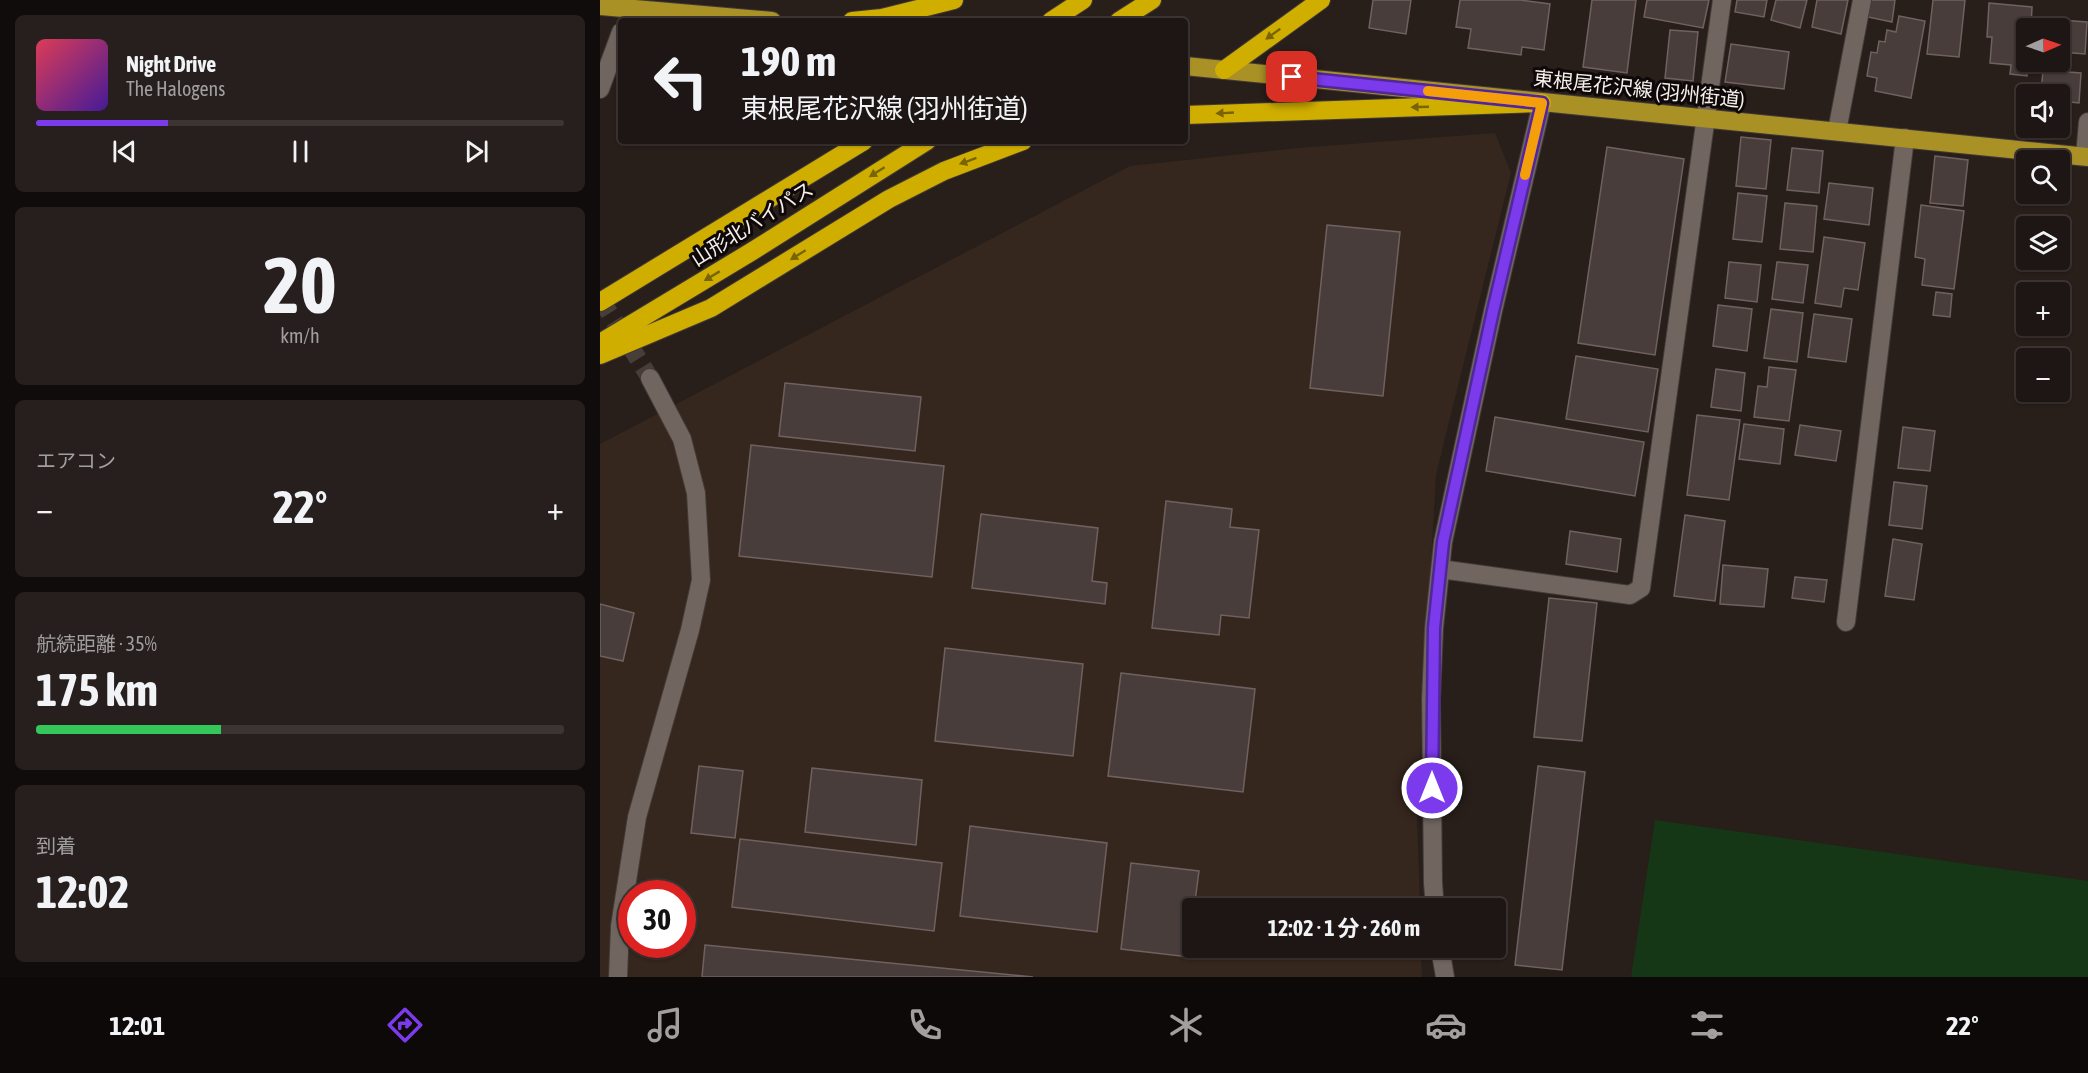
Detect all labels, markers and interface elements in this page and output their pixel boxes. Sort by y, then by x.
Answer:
north arrow [2016,18,2070,72]
map controls [2016,18,2070,402]
one-way arrow [1266,28,1282,40]
text: 190 m [741,37,836,85]
icon: left [642,42,720,120]
text: Night Drive [126,51,216,77]
pin [1266,51,1317,102]
icon: arrive [1275,60,1308,93]
street label: 東根尾花沢線 (羽州街道) [1532,66,1746,111]
text: The Halogens [126,77,225,100]
button: sound [2016,84,2070,138]
text: 東根尾花沢線 (羽州街道) [741,93,1028,124]
one-way arrow [1411,102,1430,111]
one-way arrow [1216,108,1235,117]
icon: previous [108,135,141,168]
icon: pause [284,135,317,168]
icon: next [460,135,493,168]
button: search [2016,150,2070,204]
one-way arrow [959,157,977,167]
one-way arrow [869,167,886,178]
street label: 山形北バイパス [686,177,817,270]
button: layers [2016,216,2070,270]
text: 20 [263,240,337,330]
one-way arrow [790,250,806,261]
one-way arrow [704,270,720,281]
button: + [2016,282,2070,336]
text: km/h [280,324,320,347]
button: − [2016,348,2070,402]
text: エアコン [36,449,116,472]
text: 22° [273,481,327,533]
text: − [36,489,53,527]
text: + [547,489,564,527]
text: 航続距離 · 35% [36,632,157,655]
text: 175 km [36,664,158,716]
position arrow [1400,756,1464,820]
text: 到着 [36,834,76,857]
text: 12:02 [36,866,130,918]
speed limit sign: 30 [618,880,696,958]
text: 12:02 · 1 分 · 260 m [1268,915,1420,941]
icon: directions [384,1004,426,1046]
icon: music [644,1004,686,1046]
icon: phone [904,1004,946,1046]
icon: climate [1165,1004,1207,1046]
icon: car [1425,1004,1467,1046]
icon: filters [1686,1004,1728,1046]
text: 12:01 [109,1010,165,1041]
text: 22° [1946,1010,1979,1041]

